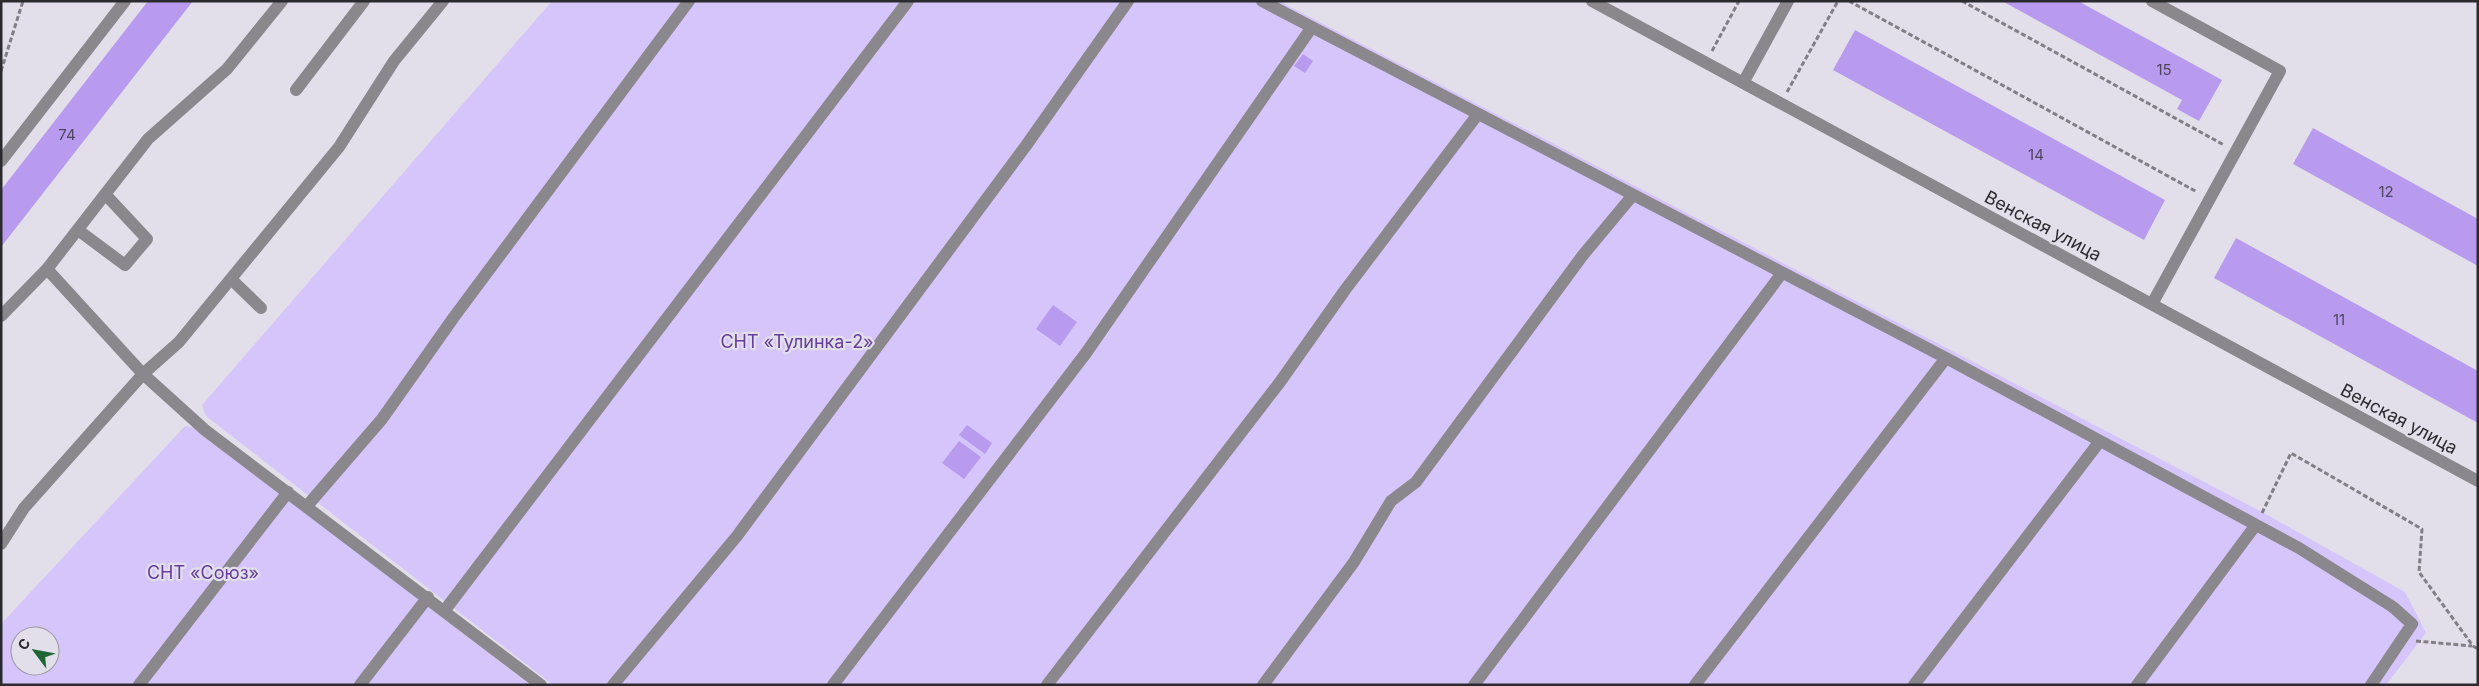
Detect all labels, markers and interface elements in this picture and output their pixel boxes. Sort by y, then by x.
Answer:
house number: 15 [2156,60,2172,79]
house number: 74 [58,125,76,144]
house number: 14 [2028,145,2044,164]
house number: 12 [2378,182,2394,201]
street label: Венская улица [1981,186,2105,265]
house number: 11 [2333,310,2345,329]
park label: СНТ «Тулинка-2» [720,331,874,352]
street label: Венская улица [2337,379,2461,458]
park label: СНТ «Союз» [147,562,259,583]
north arrow [10,626,60,676]
text: С [14,635,34,653]

